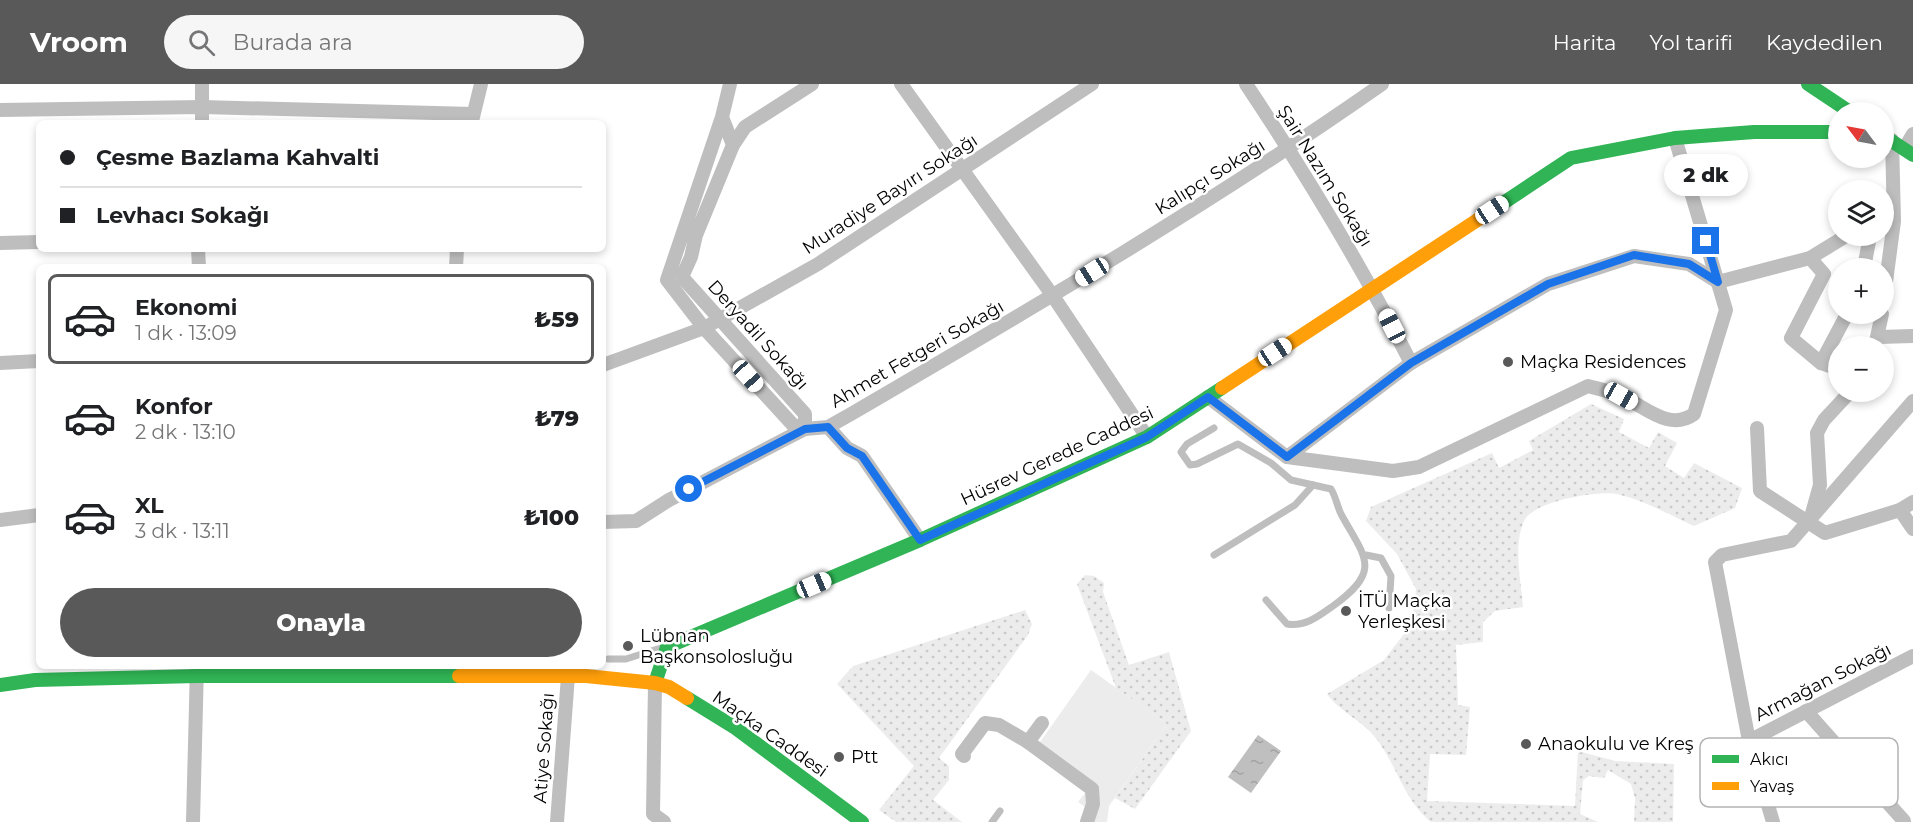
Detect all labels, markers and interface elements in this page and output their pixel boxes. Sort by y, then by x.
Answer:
search box [164,15,584,69]
text: Vroom [30,25,128,59]
icon: search [185,26,218,59]
text: Burada ara [233,29,353,56]
text: Harita [1553,30,1616,55]
text: Yol tarifi [1649,30,1733,55]
text: Kaydedilen [1766,30,1883,55]
street label: Şair Nazım Sokağı [1273,101,1377,251]
north arrow [1828,102,1894,168]
map controls [1828,102,1894,402]
street label: Muradiye Bayırı Sokağı [798,129,982,259]
street label: Kalıpçı Sokağı [1151,134,1269,220]
text: Çesme Bazlama Kahvalti [96,144,379,171]
callout: 2 dk [1664,154,1748,196]
text: 2 dk [1683,163,1729,187]
button: layers [1828,180,1894,246]
car [1472,193,1512,227]
text: Levhacı Sokağı [96,202,269,229]
route end [1692,227,1719,254]
car [1072,255,1112,289]
button: + [1828,258,1894,324]
street label: Deryadil Sokağı [703,276,813,394]
icon: car [63,292,117,346]
text: Ekonomi [135,294,237,321]
street label: Ahmet Fetgeri Sokağı [826,295,1008,413]
text: ₺59 [534,306,579,333]
car [1376,306,1408,346]
text: 1 dk · 13:09 [135,321,237,345]
car [1255,335,1295,369]
button: − [1828,336,1894,402]
place label: Maçka Residences [1520,351,1686,373]
marker: Maçka Residences [1501,355,1515,369]
car [729,357,767,395]
car [1601,379,1641,413]
icon: car [63,391,117,445]
text: Konfor [135,393,213,420]
street label: Hüsrev Gerede Caddesi [957,402,1157,510]
text: ₺79 [535,405,579,432]
text: 2 dk · 13:10 [135,420,236,444]
route start [675,475,702,502]
icon: car [63,490,117,544]
text: XL [135,492,164,519]
text: ₺100 [524,504,579,531]
text: 3 dk · 13:11 [135,519,230,543]
car [794,570,834,600]
button: Onayla [60,588,582,657]
place label: İTÜ Maçka Yerleşkesi [1358,590,1452,633]
marker: İTÜ Maçka Yerleşkesi [1339,604,1353,618]
place label: Lübnan Başkonsolosluğu [640,625,793,668]
street label: Armağan Sokağı [1751,638,1895,726]
marker: Lübnan Başkonsolosluğu [621,639,635,653]
street label: Maçka Caddesi [708,686,832,782]
street label: Atiye Sokağı [529,692,559,804]
place label: Anaokulu ve Kreş [1538,733,1694,755]
marker: Anaokulu ve Kreş [1519,737,1533,751]
legend [1700,738,1898,807]
place label: Ptt [851,746,878,768]
marker: Ptt [832,750,846,764]
text: Akıcı [1750,750,1789,769]
text: Yavaş [1750,777,1794,796]

